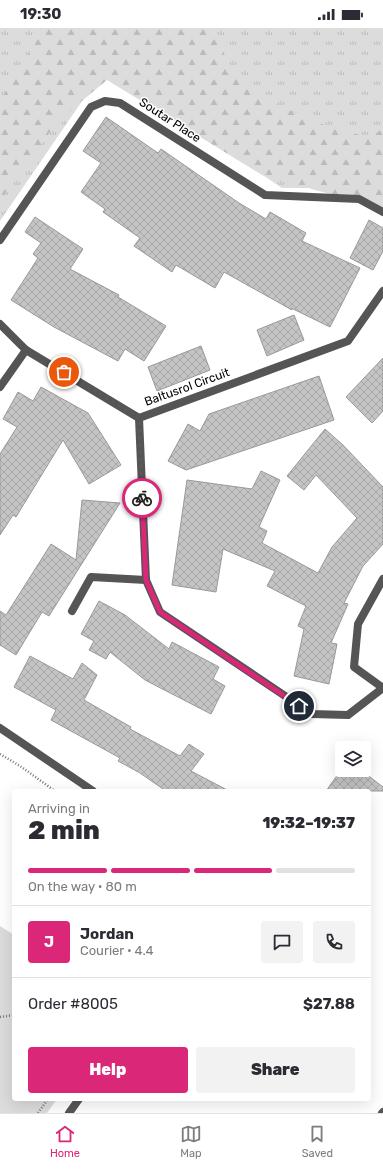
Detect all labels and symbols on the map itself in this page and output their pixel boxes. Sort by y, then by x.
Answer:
street label: Soutar Place [137,95,204,145]
pin [47,355,81,389]
street label: Baltusrol Circuit [143,365,232,409]
courier [122,478,162,518]
pin [282,689,316,723]

